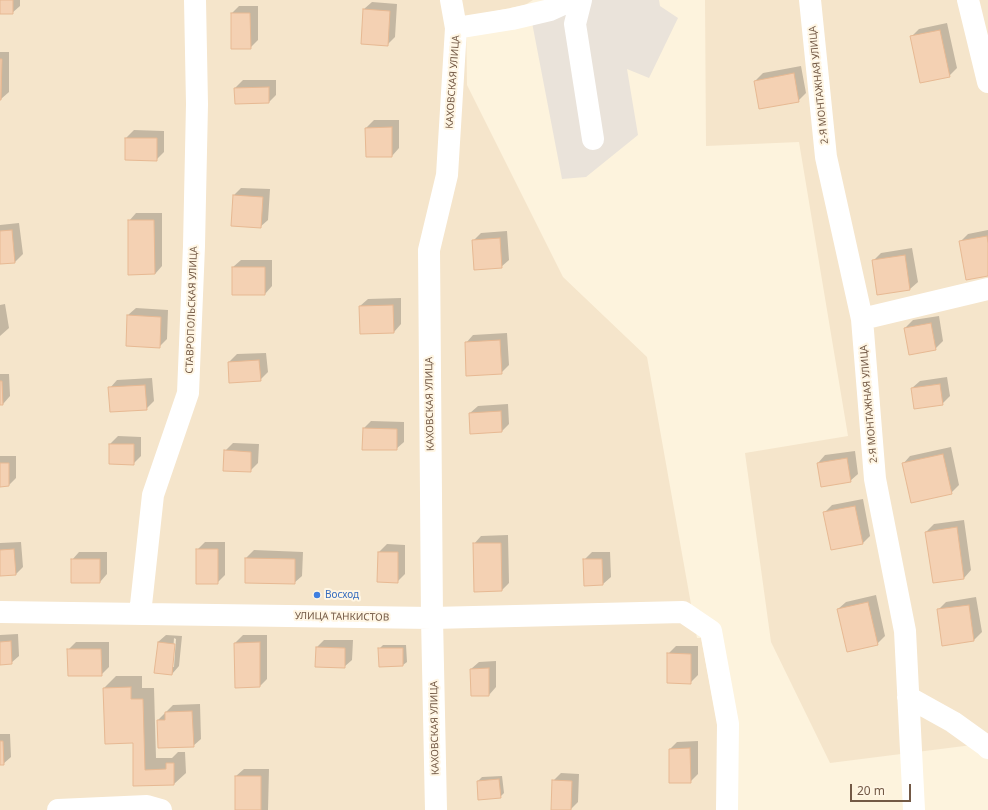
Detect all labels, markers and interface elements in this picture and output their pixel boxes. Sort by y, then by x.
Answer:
street label: 2-Я МОНТАЖНАЯ УЛИЦА [807,25,831,145]
street label: КАХОВСКАЯ УЛИЦА [444,35,462,129]
street label: СТАВРОПОЛЬСКАЯ УЛИЦА [184,246,200,374]
street label: 2-Я МОНТАЖНАЯ УЛИЦА [858,344,880,464]
street label: КАХОВСКАЯ УЛИЦА [423,357,437,451]
place label: Восход [325,589,359,601]
marker: Восход [312,590,322,600]
street label: УЛИЦА ТАНКИСТОВ [295,610,389,624]
street label: КАХОВСКАЯ УЛИЦА [428,681,442,775]
scale bar [852,776,913,802]
text: 20 m [857,782,885,799]

